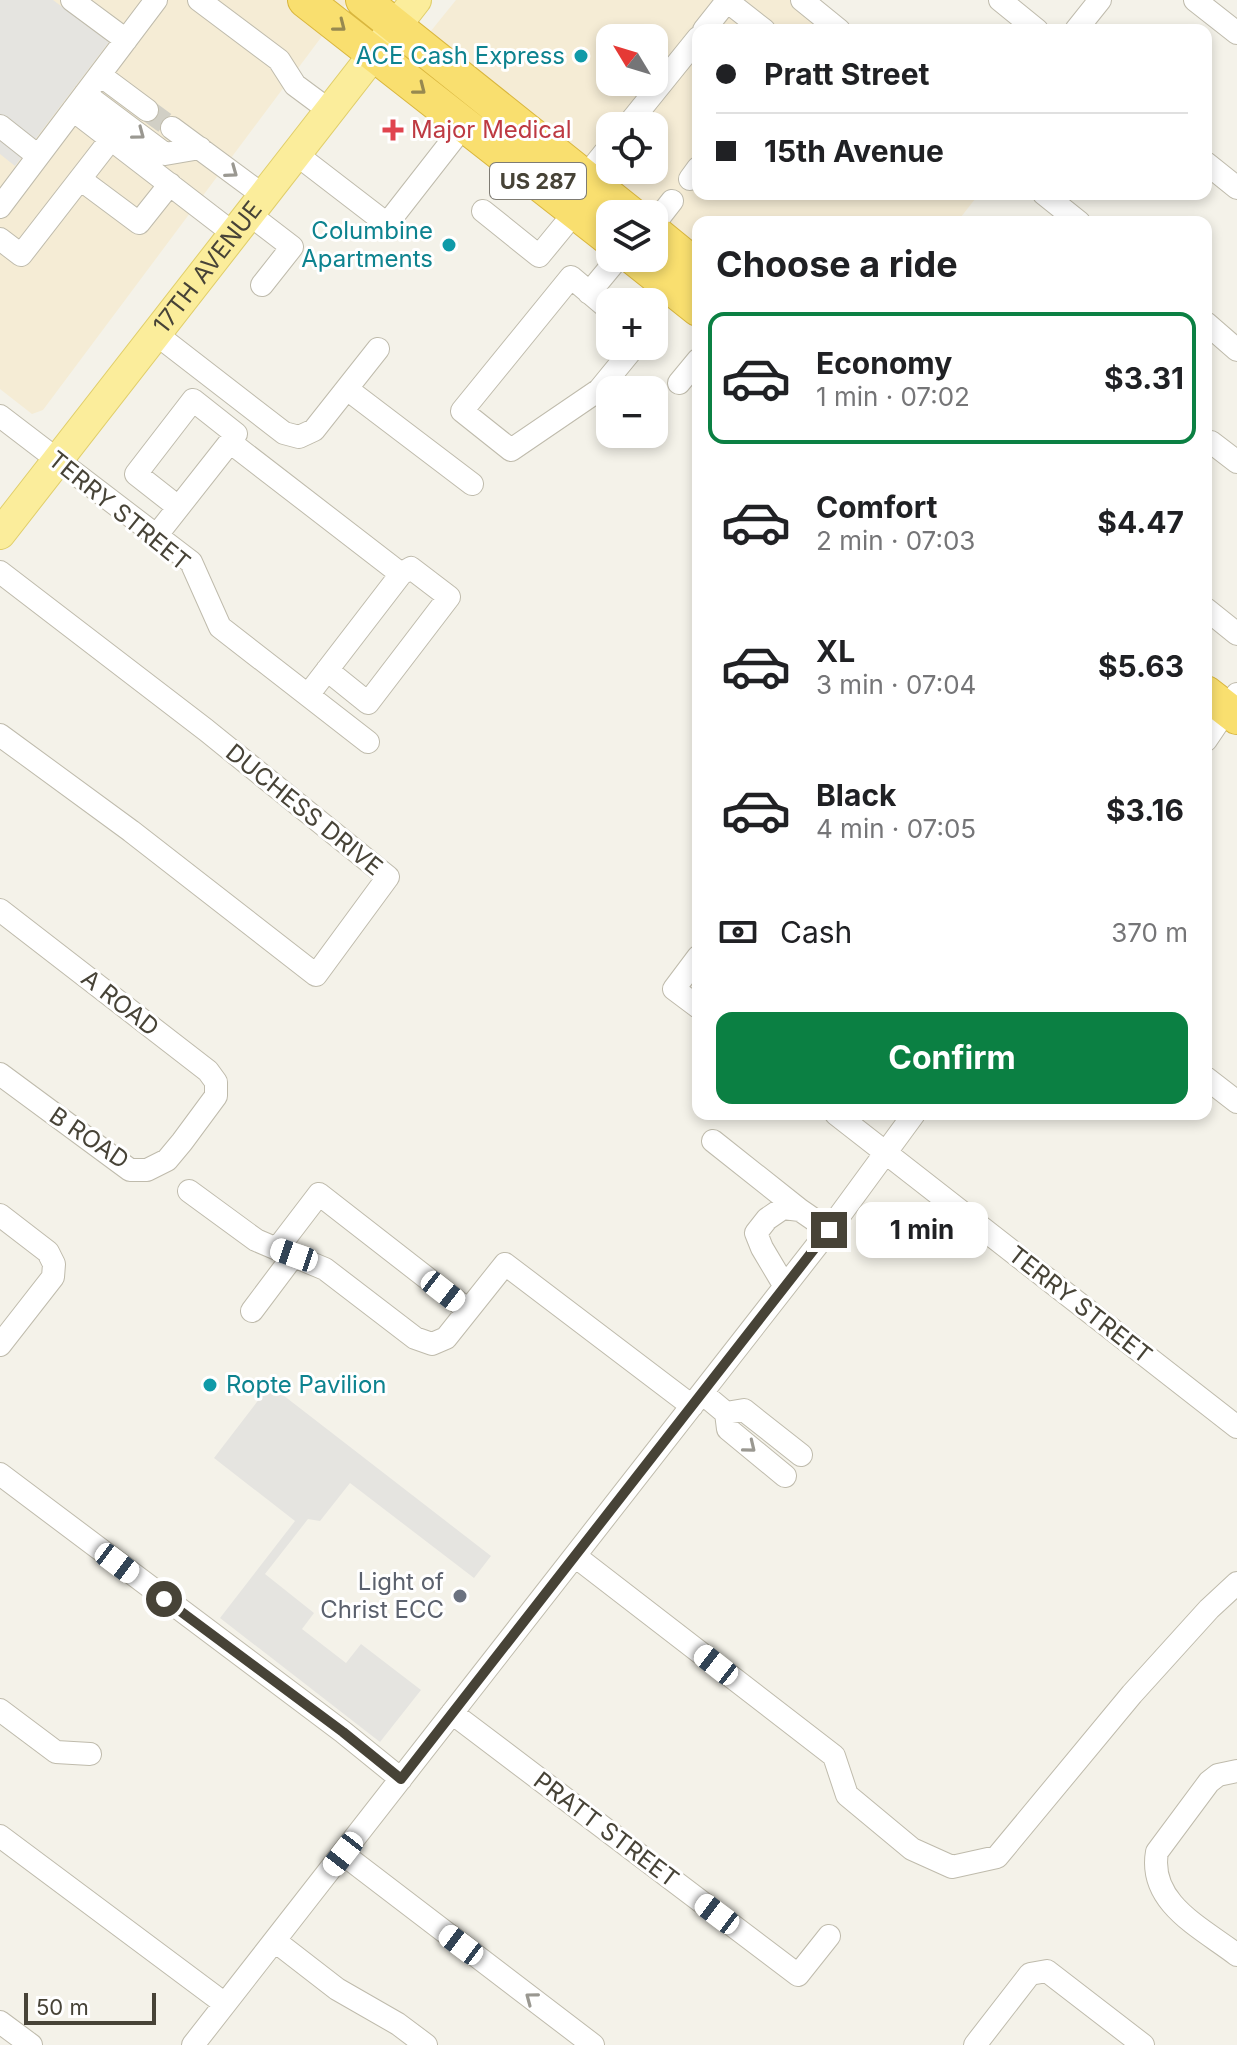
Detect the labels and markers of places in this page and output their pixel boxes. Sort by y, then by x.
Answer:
place label: ACE Cash Express [356,41,565,70]
marker: ACE Cash Express [572,47,590,65]
place label: Major Medical [411,115,572,144]
marker: Major Medical [382,119,404,141]
place label: Columbine Apartments [301,216,433,273]
marker: Columbine Apartments [440,236,458,254]
place label: Ropte Pavilion [226,1370,387,1399]
marker: Ropte Pavilion [201,1376,219,1394]
place label: Light of Christ ECC [320,1567,444,1624]
marker: Light of Christ ECC [451,1587,469,1605]

